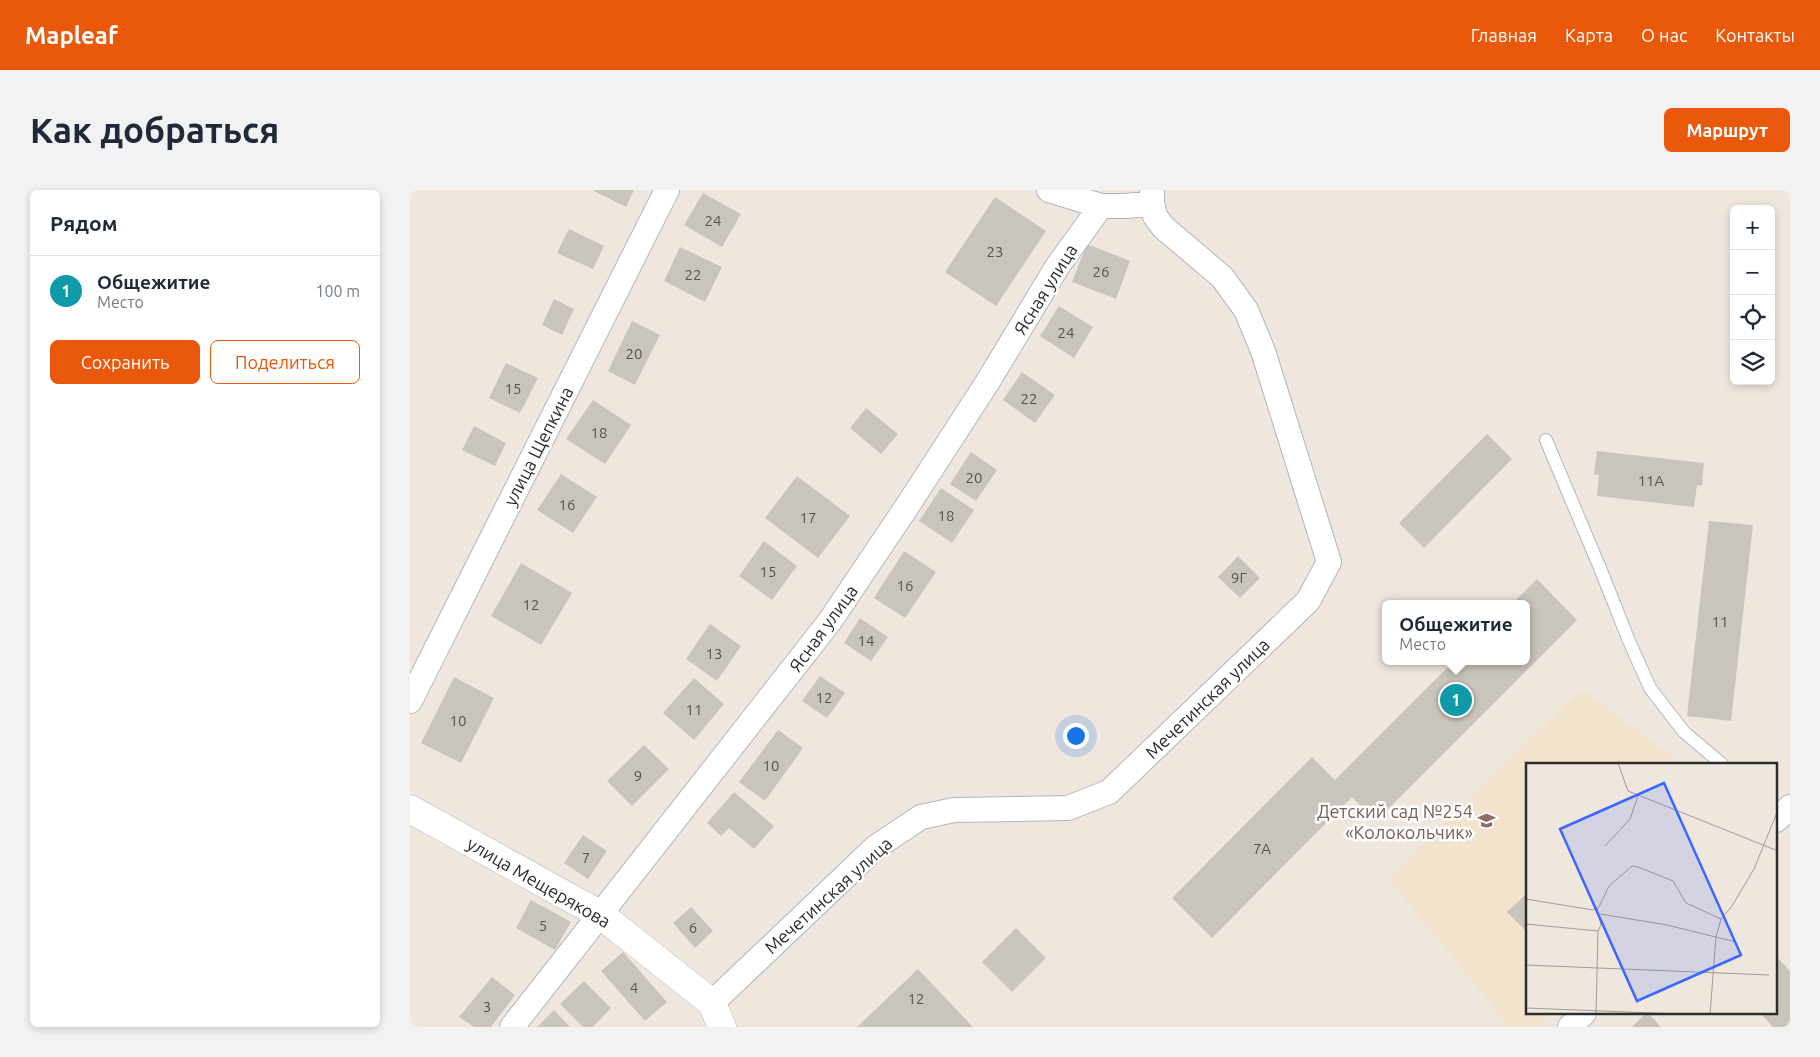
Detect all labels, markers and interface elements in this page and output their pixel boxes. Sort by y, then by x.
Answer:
text: Mapleaf [25,22,118,49]
text: Главная [1471,25,1537,45]
text: Карта [1565,25,1613,45]
text: О нас [1641,25,1687,45]
text: Контакты [1715,25,1795,45]
button: Маршрут [1664,108,1790,152]
text: Как добраться [30,110,279,150]
map controls [1730,205,1775,385]
button: + [1730,205,1775,250]
text: Рядом [50,211,118,235]
house number: 24 [705,212,721,229]
street label: Ясная улица [1009,240,1081,338]
house number: 23 [987,243,1003,260]
button: − [1730,250,1775,295]
house number: 26 [1093,263,1109,280]
house number: 22 [685,266,701,283]
text: Общежитие [97,271,210,293]
text: 1 [61,282,71,300]
text: 100 m [315,282,360,300]
text: Место [97,293,144,311]
button: locate [1730,295,1775,340]
house number: 24 [1058,324,1074,341]
button: Сохранить [50,340,200,384]
button: Поделиться [210,340,360,384]
button: layers [1730,340,1775,385]
house number: 20 [626,345,642,362]
house number: 15 [505,380,521,397]
street label: улица Щепкина [499,383,577,509]
house number: 22 [1021,390,1037,407]
house number: 18 [591,424,607,441]
house number: 20 [966,469,982,486]
house number: 11А [1638,472,1665,489]
house number: 16 [559,496,575,513]
house number: 18 [938,507,954,524]
house number: 17 [800,509,816,526]
house number: 15 [760,563,776,580]
house number: 9Г [1231,569,1248,586]
house number: 16 [897,577,913,594]
street label: Ясная улица [785,581,861,675]
house number: 12 [523,596,539,613]
popup [1382,600,1530,665]
text: Общежитие [1399,613,1513,635]
house number: 11 [1712,613,1728,630]
house number: 14 [858,632,874,649]
street label: Мечетинская улица [1141,634,1273,762]
text: Место [1399,635,1446,653]
house number: 13 [706,645,722,662]
pin: 1 [1440,681,1472,719]
house number: 12 [816,689,832,706]
house number: 11 [686,701,702,718]
house number: 10 [450,712,466,729]
your location [1063,723,1089,749]
house number: 10 [763,757,779,774]
inset map [1526,763,1778,1014]
house number: 9 [634,767,642,784]
place label: Детский сад №254 «Колокольчик» [1317,801,1473,842]
school or university icon: Детский сад №254 «Колокольчик» [1477,811,1497,831]
street label: улица Мещерякова [464,833,614,931]
street label: Мечетинская улица [760,833,896,957]
house number: 7А [1253,840,1271,857]
house number: 7 [582,849,590,866]
house number: 5 [539,917,547,934]
house number: 6 [689,919,697,936]
house number: 4 [630,979,638,996]
house number: 12 [908,990,924,1007]
house number: 3 [483,998,491,1015]

